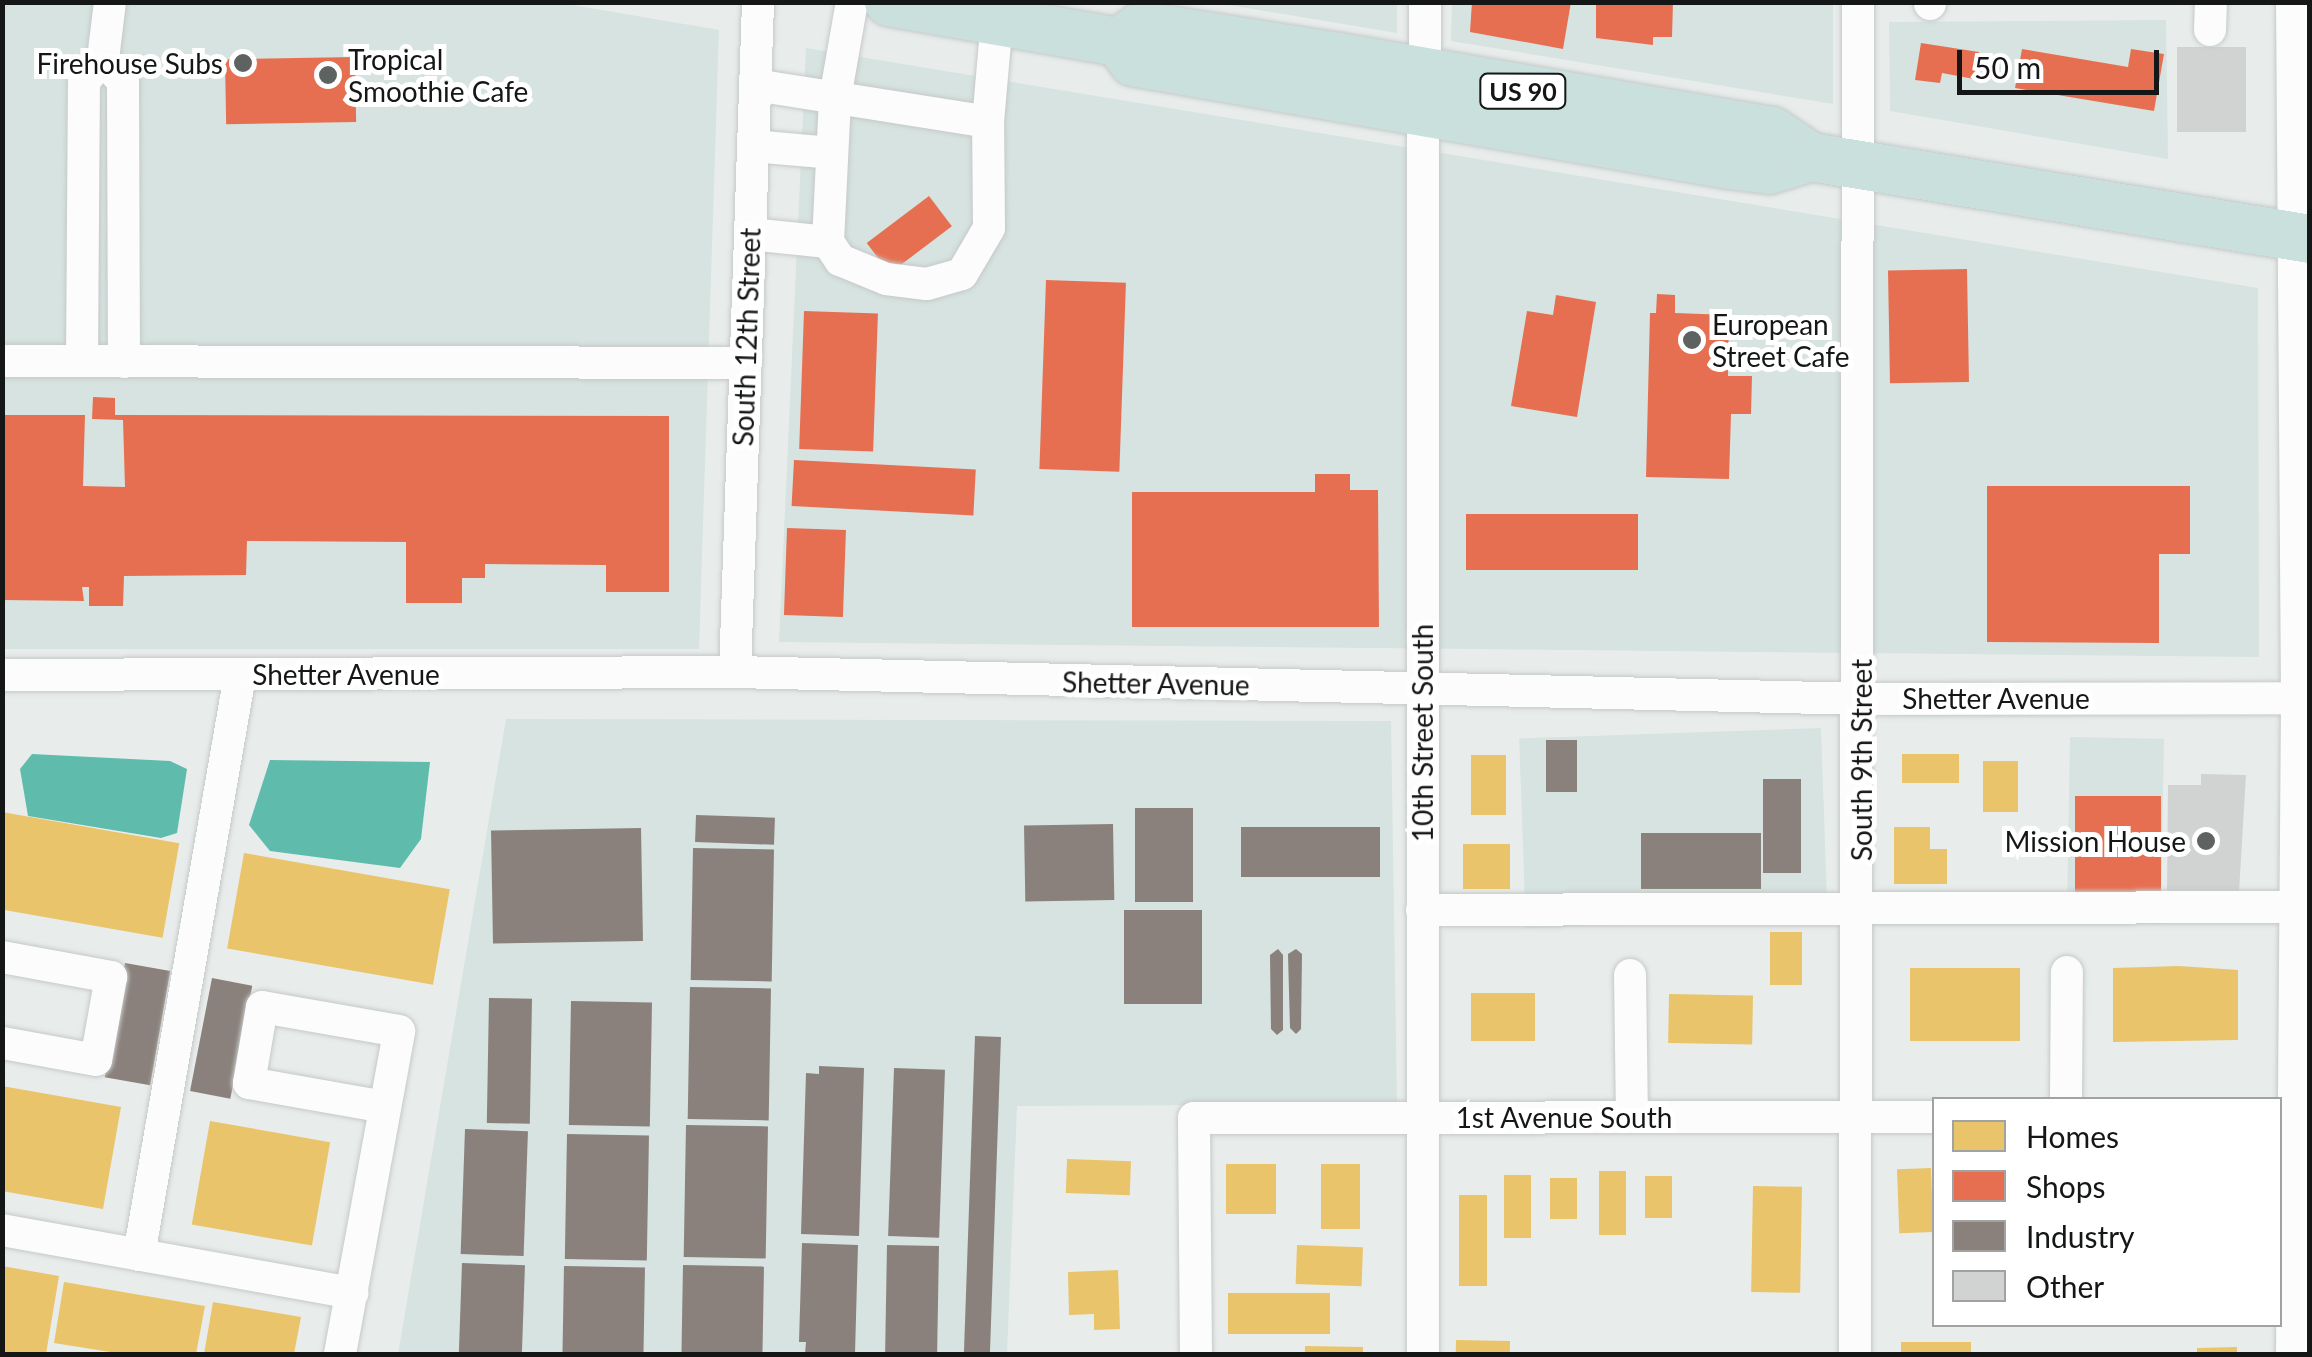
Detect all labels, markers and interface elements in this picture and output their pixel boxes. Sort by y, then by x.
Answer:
scale bar [1962,30,2164,92]
place label: Tropical Smoothie Cafe [348,42,528,108]
place label: Firehouse Subs [37,46,223,80]
text: 50 m [1974,49,2041,85]
marker: Firehouse Subs [232,52,254,74]
marker: Tropical Smoothie Cafe [317,64,339,86]
road number: US 90 [1478,71,1568,111]
street label: South 12th Street [725,227,767,447]
place label: European Street Cafe [1712,307,1849,373]
marker: European Street Cafe [1681,329,1703,351]
street label: 10th Street South [1405,624,1439,842]
street label: Shetter Avenue [251,657,441,691]
street label: South 9th Street [1844,659,1878,861]
street label: Shetter Avenue [1061,665,1251,701]
street label: Shetter Avenue [1901,681,2091,715]
place label: Mission House [2005,824,2186,858]
marker: Mission House [2195,830,2217,852]
legend [1932,1097,2282,1327]
street label: 1st Avenue South [1455,1100,1673,1134]
text: Homes [2026,1118,2119,1154]
text: Shops [2026,1168,2106,1204]
text: Industry [2026,1218,2135,1254]
text: Other [2026,1268,2104,1304]

